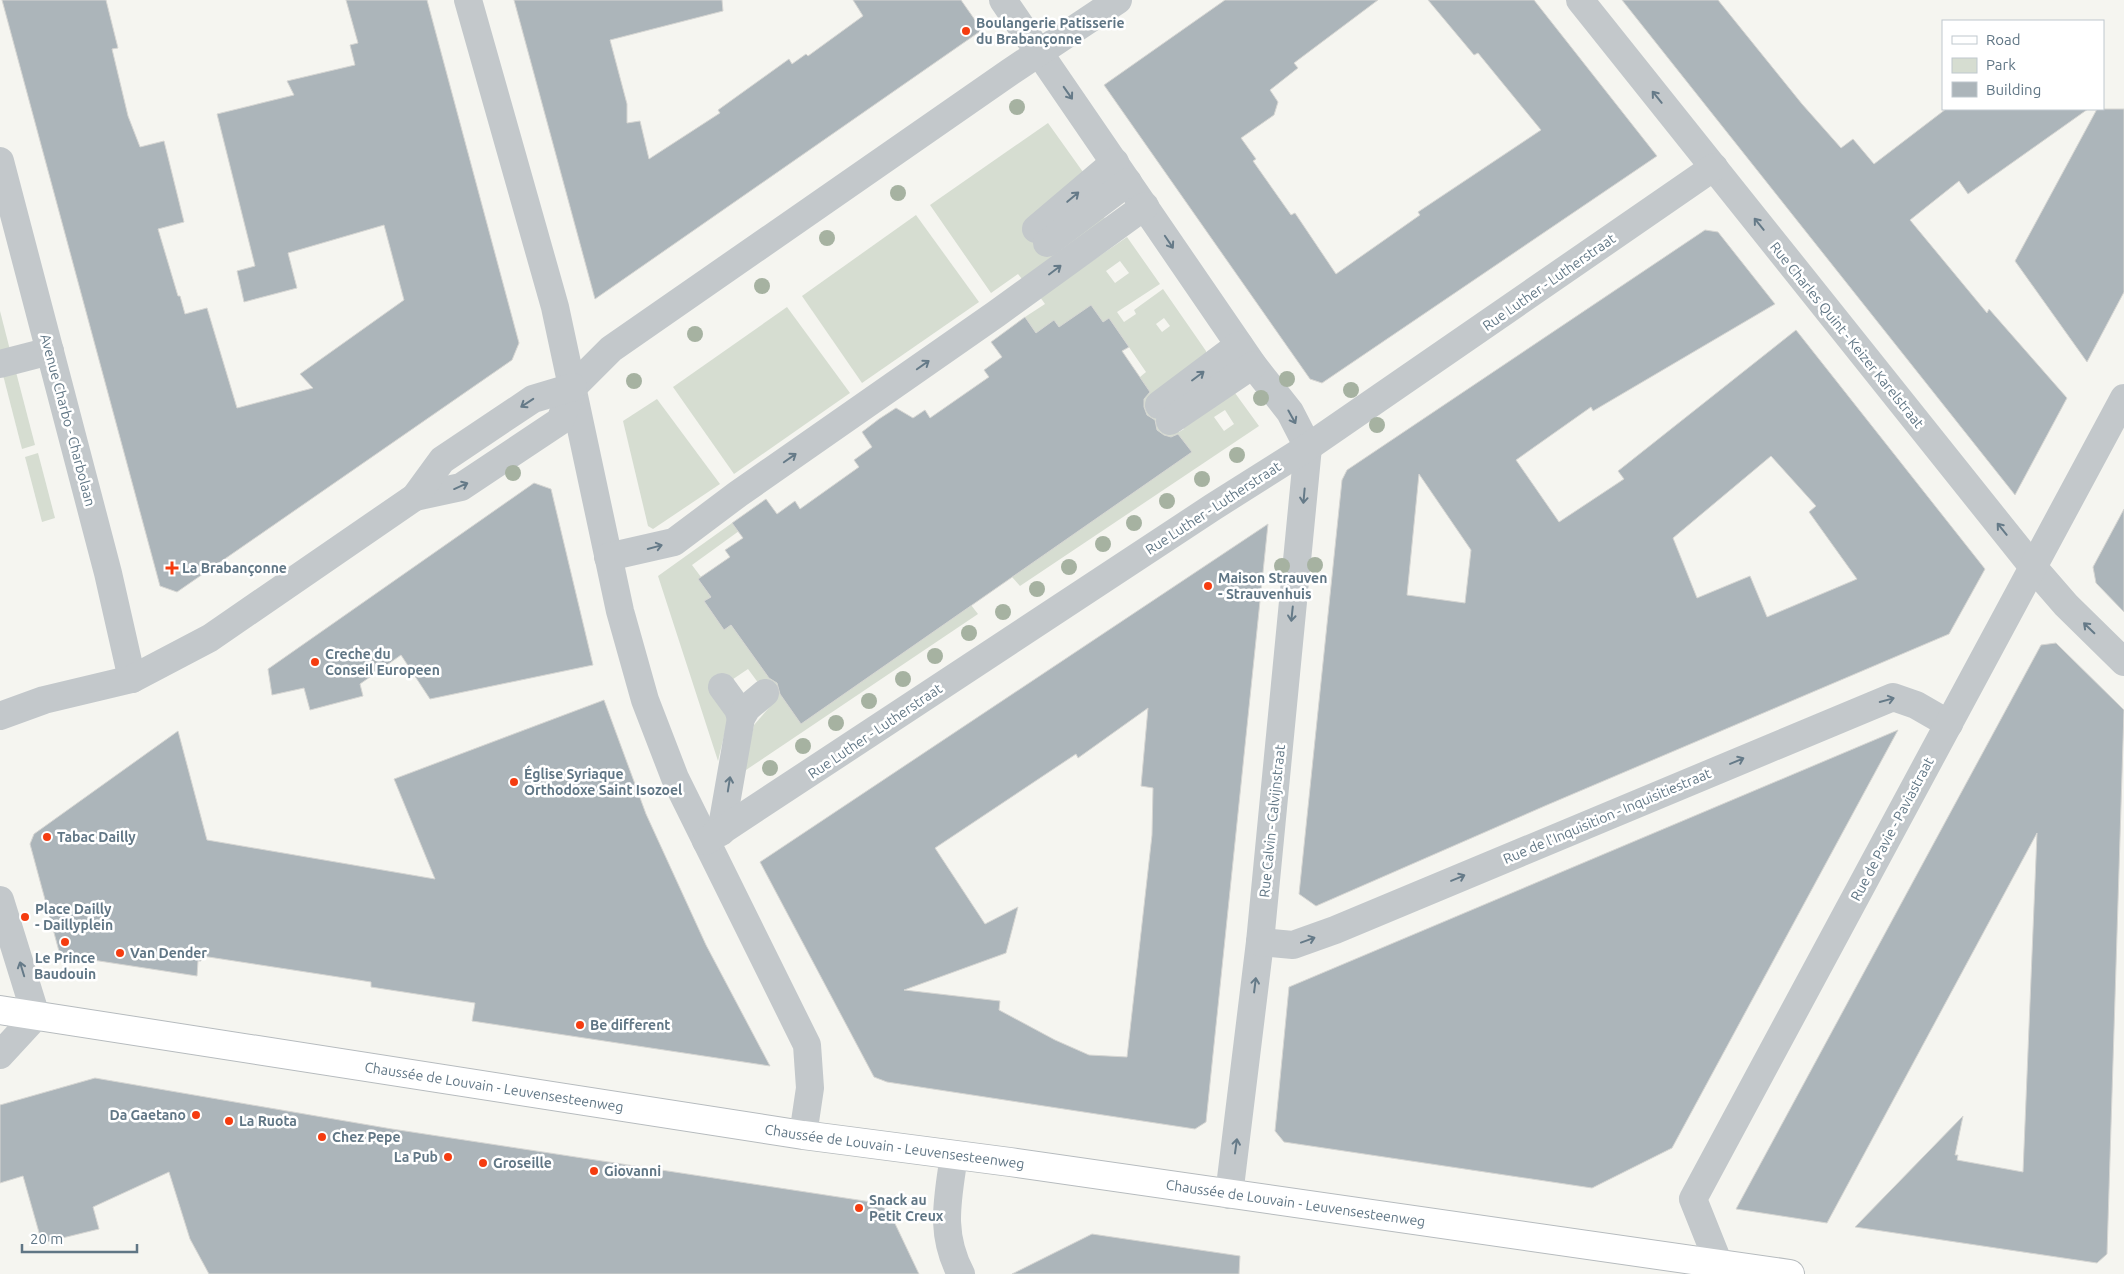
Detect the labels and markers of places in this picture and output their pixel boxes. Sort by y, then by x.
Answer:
place label: Boulangerie Patisserie du Brabançonne [976,15,1125,48]
marker: Boulangerie Patisserie du Brabançonne [960,25,972,37]
place label: La Brabançonne [182,560,287,577]
marker: La Brabançonne [166,562,178,574]
place label: Maison Strauven - Strauvenhuis [1218,570,1327,602]
marker: Maison Strauven - Strauvenhuis [1202,580,1214,592]
place label: Creche du Conseil Europeen [325,646,440,678]
marker: Creche du Conseil Europeen [309,656,321,668]
place label: Église Syriaque Orthodoxe Saint Isozoel [524,765,682,798]
marker: Église Syriaque Orthodoxe Saint Isozoel [508,776,520,788]
place label: Tabac Dailly [57,829,136,845]
marker: Tabac Dailly [41,831,53,843]
place label: Place Dailly - Daillyplein [35,901,113,933]
marker: Place Dailly - Daillyplein [19,911,31,923]
marker: Le Prince Baudouin [59,936,71,948]
place label: Van Dender [130,945,207,961]
marker: Van Dender [114,947,126,959]
place label: Le Prince Baudouin [34,950,96,982]
place label: Be different [590,1017,670,1033]
marker: Be different [574,1019,586,1031]
place label: Da Gaetano [109,1107,186,1123]
marker: Da Gaetano [190,1109,202,1121]
place label: La Ruota [239,1113,297,1129]
marker: La Ruota [223,1115,235,1127]
place label: Chez Pepe [332,1129,401,1145]
marker: Chez Pepe [316,1131,328,1143]
place label: La Pub [394,1149,438,1165]
marker: La Pub [442,1151,454,1163]
place label: Groseille [493,1155,552,1171]
marker: Groseille [477,1157,489,1169]
place label: Giovanni [604,1163,661,1179]
marker: Giovanni [588,1165,600,1177]
place label: Snack au Petit Creux [869,1192,944,1224]
marker: Snack au Petit Creux [853,1202,865,1214]

